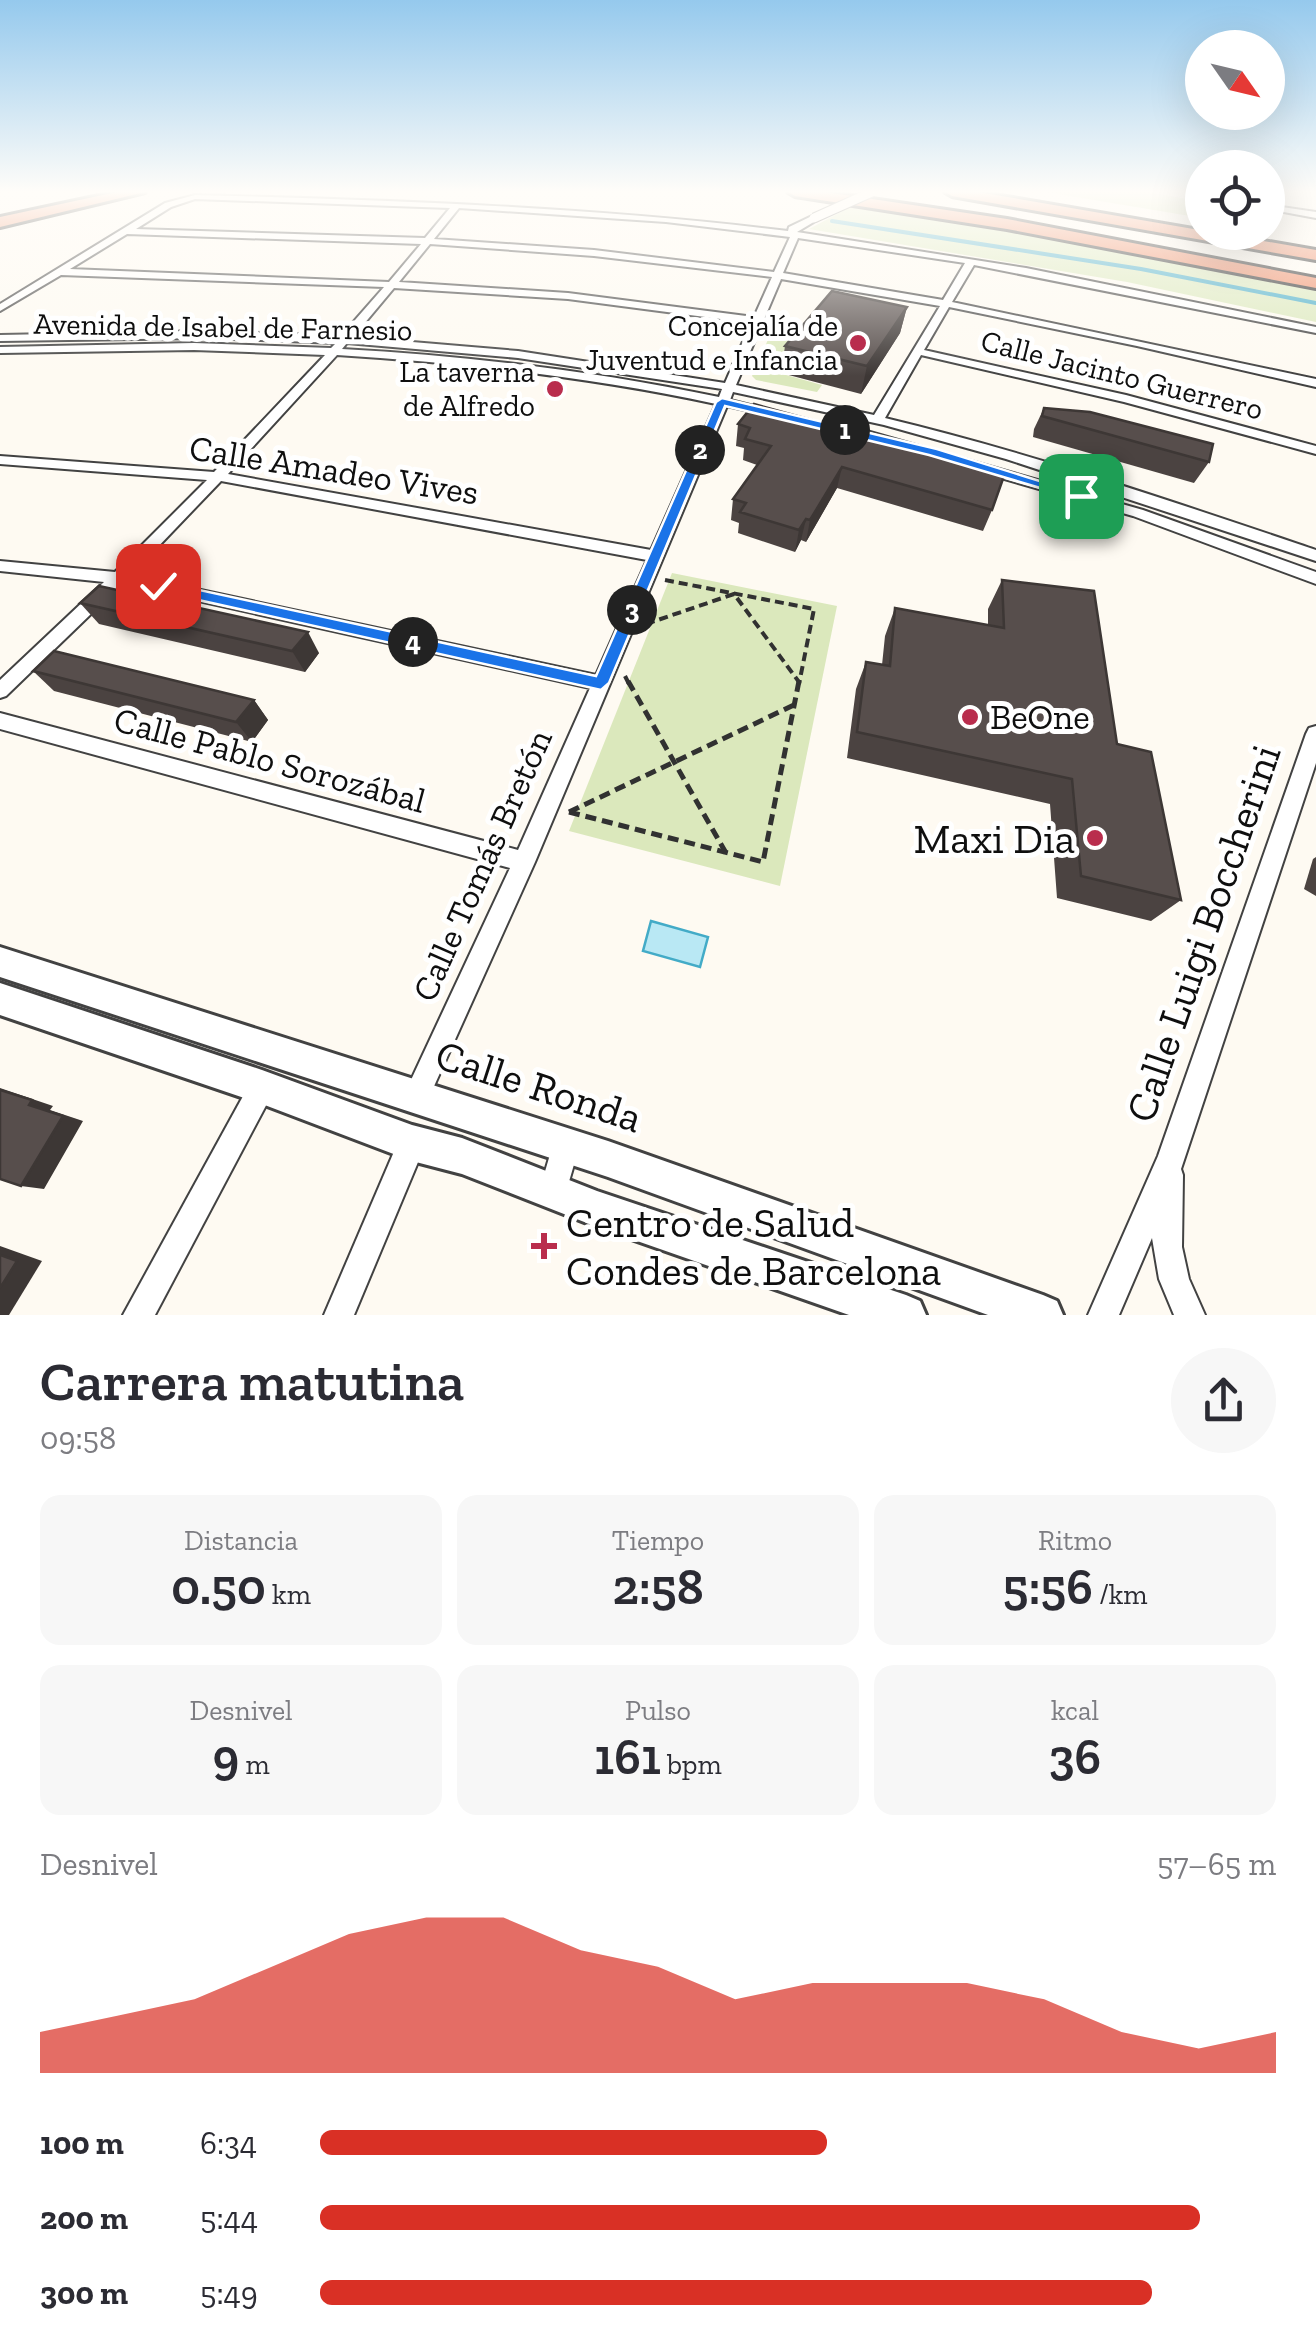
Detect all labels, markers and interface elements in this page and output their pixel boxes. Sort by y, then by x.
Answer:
north arrow [1185,30,1285,130]
map controls [1185,30,1285,250]
button: locate [1185,150,1285,250]
street label: Avenida de Isabel de Farnesio [33,306,413,348]
place label: Concejalía de Juventud e Infancia [585,308,838,378]
street label: Calle Jacinto Guerrero [977,323,1267,427]
marker: Concejalía de Juventud e Infancia [847,332,869,354]
place label: La taverna de Alfredo [399,354,535,424]
marker: La taverna de Alfredo [544,378,566,400]
pin: 1 [820,405,870,455]
text: 1 [839,413,851,446]
pin: 2 [675,425,725,475]
street label: Calle Amadeo Vives [187,426,481,514]
text: 2 [692,433,708,466]
pin [1039,454,1124,539]
icon: arrive [1054,469,1109,524]
pin [116,544,201,629]
icon: check [131,559,186,614]
pin: 3 [607,585,657,635]
text: 3 [625,593,639,626]
pin: 4 [388,617,438,667]
text: 4 [405,625,421,658]
place label: BeOne [990,696,1090,738]
street label: Calle Pablo Sorozábal [110,698,430,822]
marker: BeOne [959,706,981,728]
street label: Calle Tomás Bretón [403,723,561,1007]
street label: Calle Luigi Boccherini [1115,738,1291,1128]
place label: Maxi Dia [914,813,1075,864]
marker: Maxi Dia [1084,827,1106,849]
street label: Calle Ronda [430,1029,648,1143]
place label: Centro de Salud Condes de Barcelona [566,1197,941,1296]
marker: Centro de Salud Condes de Barcelona [531,1233,557,1259]
text: Carrera matutina [40,1348,464,1414]
button: share [1171,1348,1276,1453]
text: 09:58 [40,1419,116,1457]
text: Distancia [184,1524,298,1557]
text: Tiempo [612,1524,704,1557]
text: Ritmo [1038,1524,1112,1557]
text: 0.50 [171,1557,266,1617]
text: 2:58 [612,1557,704,1617]
text: 5:56 [1002,1557,1093,1617]
text: km [266,1578,311,1611]
text: /km [1093,1578,1148,1611]
text: Desnivel [189,1694,293,1727]
text: Pulso [625,1694,691,1727]
text: kcal [1051,1694,1099,1727]
text: 9 [212,1727,239,1787]
text: 161 [594,1727,661,1787]
text: 36 [1049,1727,1101,1787]
text: m [239,1748,270,1781]
text: bpm [661,1748,722,1781]
text: Desnivel [40,1845,158,1883]
text: 57–65 m [1157,1845,1276,1883]
text: 100 m [40,2124,124,2162]
text: 6:34 [200,2124,257,2162]
text: 200 m [40,2199,128,2237]
text: 5:44 [200,2199,258,2237]
text: 300 m [40,2274,128,2312]
text: 5:49 [200,2274,258,2312]

